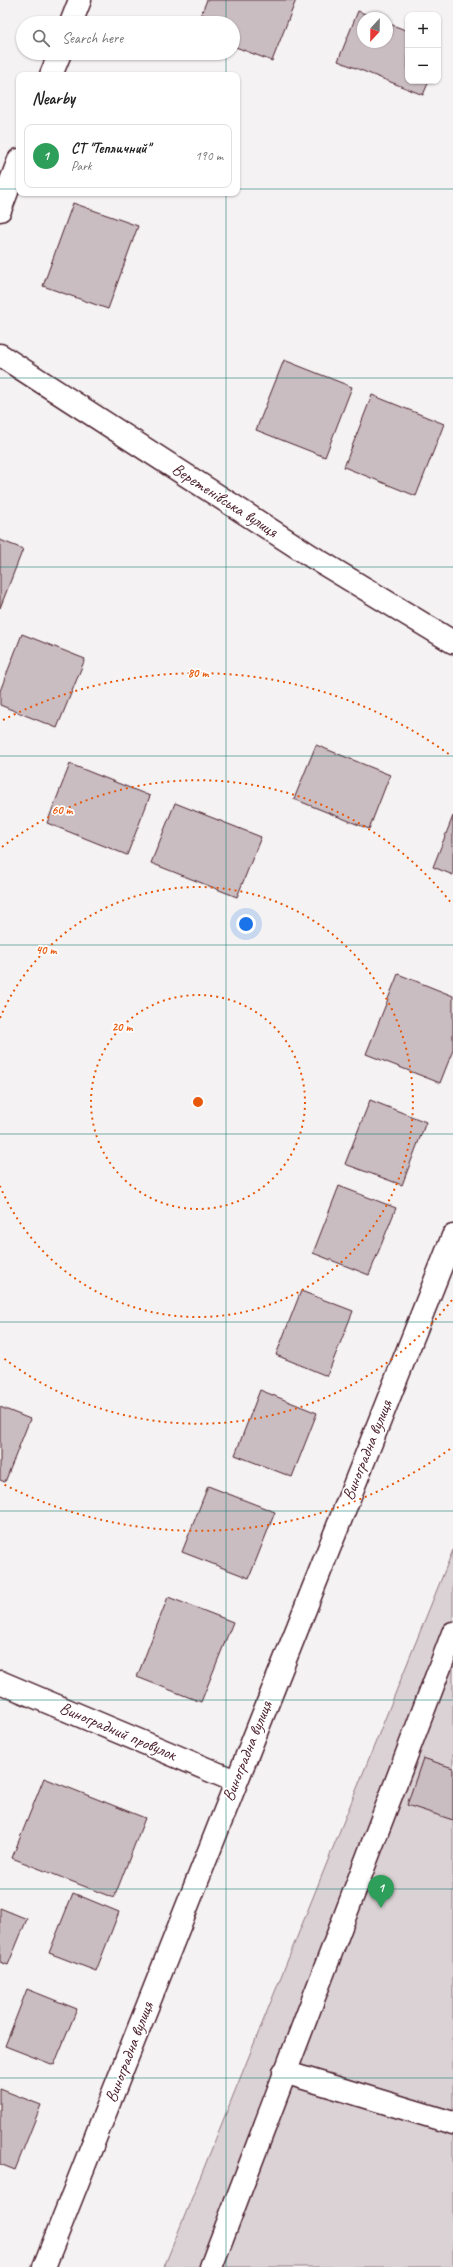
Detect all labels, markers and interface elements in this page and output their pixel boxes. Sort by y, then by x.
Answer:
north arrow [357,12,393,48]
map controls [405,12,441,84]
button: + [405,12,441,48]
search box [16,16,240,60]
icon: search [30,27,52,49]
text: Search here [62,29,123,48]
button: − [405,48,441,84]
text: Nearby [32,88,75,109]
text: СТ "Тепличний" [71,139,150,158]
text: 1 [43,148,49,164]
text: 190 m [195,148,223,164]
text: Park [71,158,92,174]
street label: Веретенівська вулиця [168,458,283,542]
text: 80 m [188,665,209,681]
text: 60 m [52,802,74,818]
your location [236,914,256,934]
text: 40 m [36,942,57,958]
text: 20 m [112,1019,133,1035]
centre of rings [191,1095,205,1109]
street label: Виноградна вулиця [337,1396,397,1503]
street label: Виноградний провулок [57,1697,181,1766]
street label: Виноградна вулиця [217,1697,277,1804]
pin: 1 [368,1875,394,1908]
street label: Виноградна вулиця [100,1998,158,2105]

